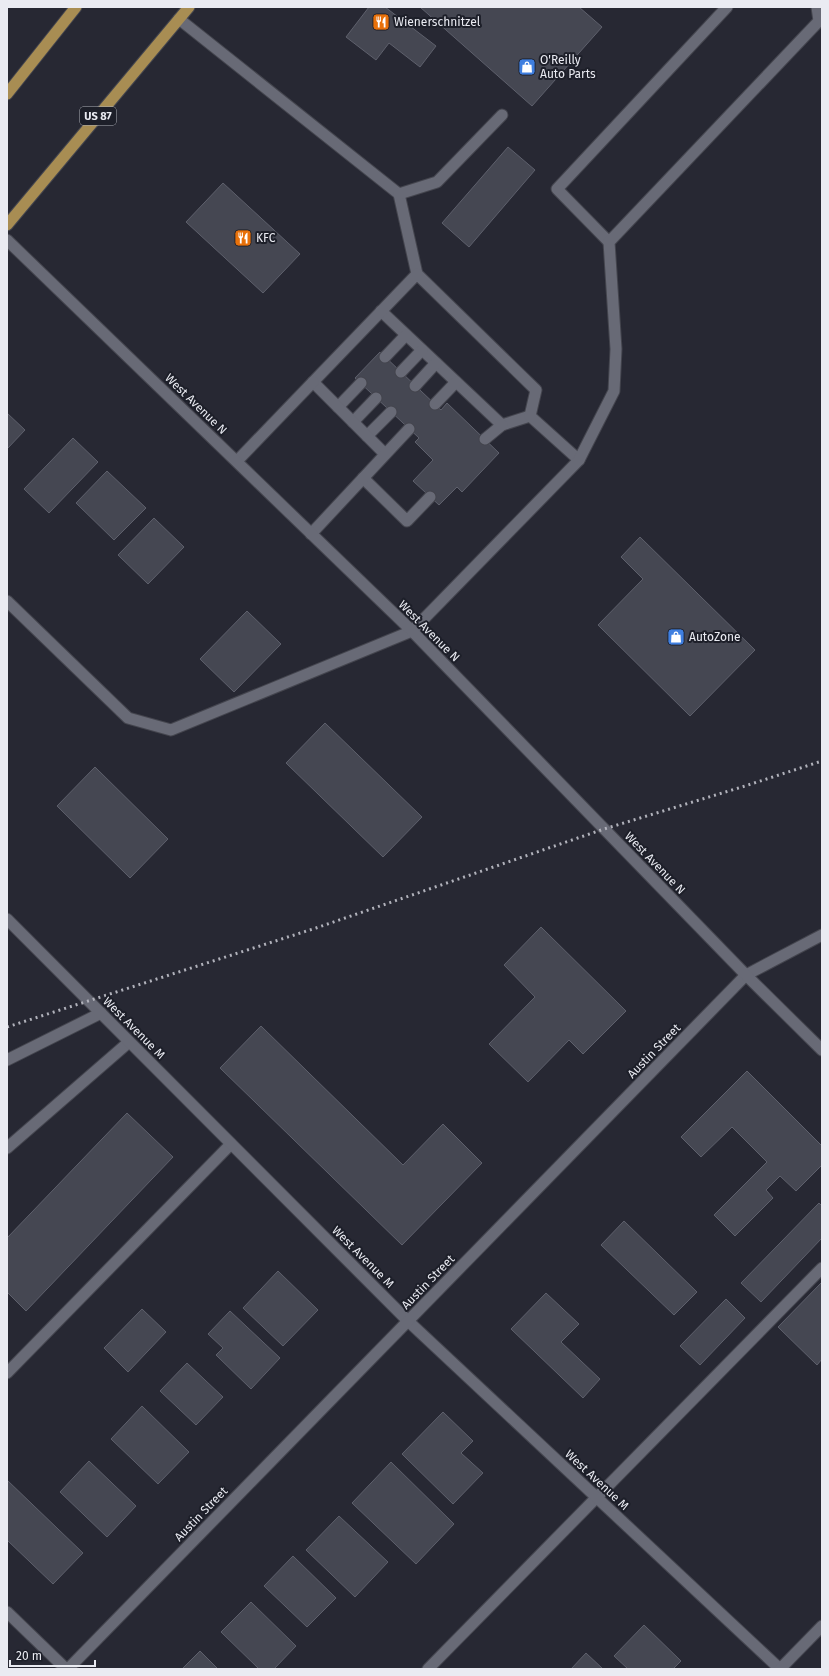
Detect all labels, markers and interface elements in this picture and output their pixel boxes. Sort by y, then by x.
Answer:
restaurant icon: Wienerschnitzel [371,12,391,32]
place label: Wienerschnitzel [394,15,481,29]
place label: O'Reilly Auto Parts [540,53,596,81]
shop icon: O'Reilly Auto Parts [517,57,537,77]
road number: US 87 [80,107,116,125]
restaurant icon: KFC [233,228,253,248]
place label: KFC [256,231,276,245]
street label: West Avenue N [162,371,230,437]
street label: West Avenue N [396,598,462,664]
shop icon: AutoZone [666,627,686,647]
place label: AutoZone [689,630,741,644]
street label: West Avenue N [622,829,688,897]
street label: West Avenue M [100,994,168,1062]
street label: Austin Street [625,1021,684,1081]
street label: West Avenue M [329,1223,397,1291]
street label: Austin Street [399,1252,458,1312]
street label: West Avenue M [562,1447,632,1513]
street label: Austin Street [172,1484,231,1544]
scale bar [10,1642,95,1668]
text: 20 m [16,1649,42,1663]

